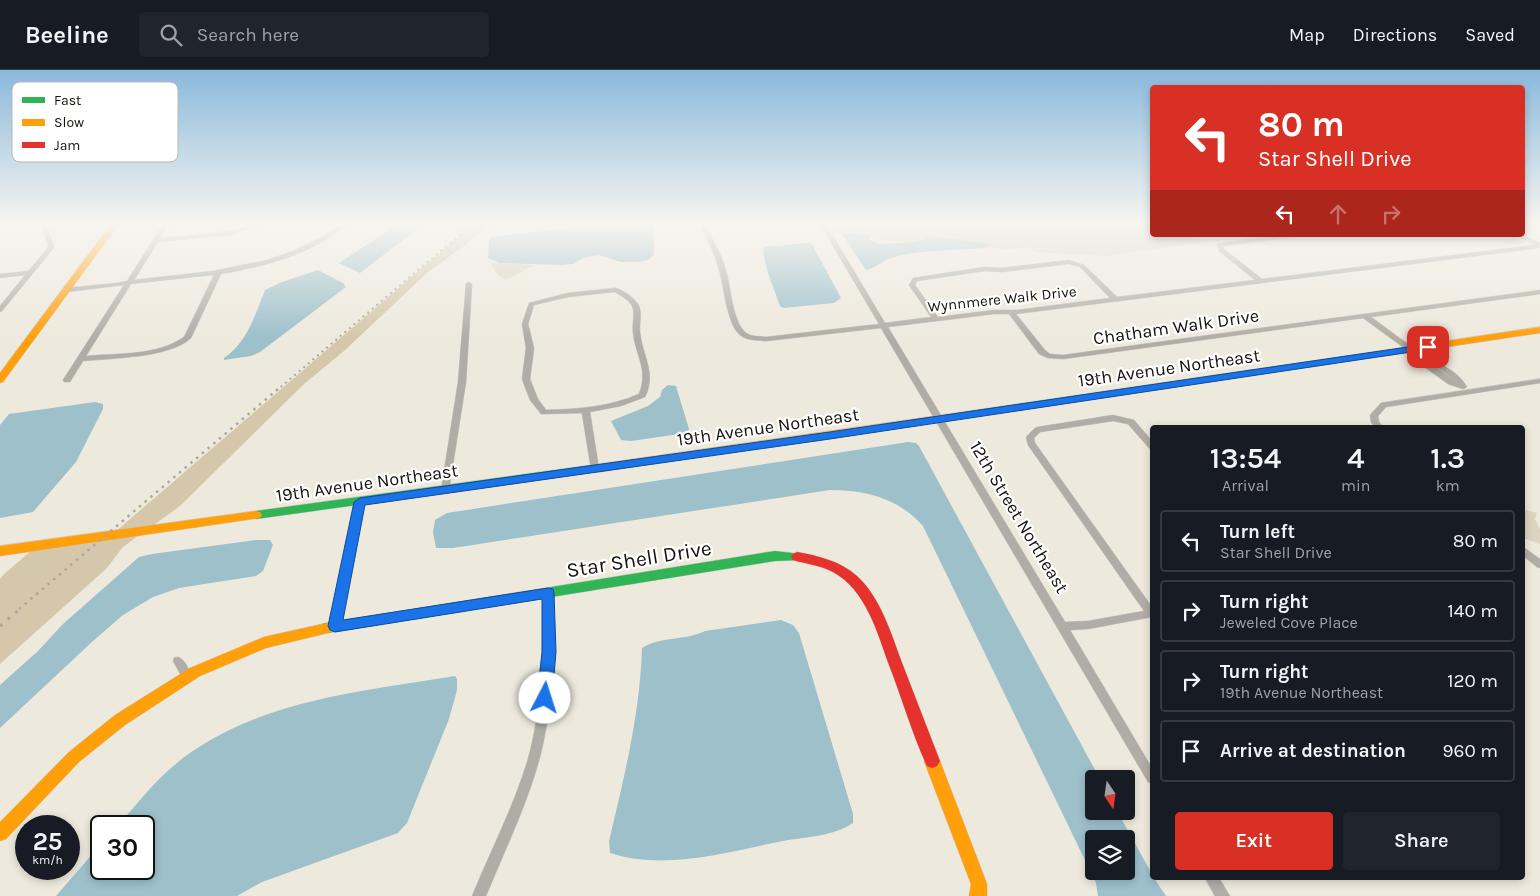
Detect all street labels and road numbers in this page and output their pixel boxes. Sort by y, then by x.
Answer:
street label: Wynnmere Walk Drive [927,282,1077,316]
street label: Chatham Walk Drive [1092,304,1260,350]
street label: 19th Avenue Northeast [1077,344,1262,392]
street label: 19th Avenue Northeast [676,403,861,451]
street label: 12th Street Northeast [965,437,1073,597]
street label: 19th Avenue Northeast [275,459,460,507]
street label: Star Shell Drive [565,536,713,582]

